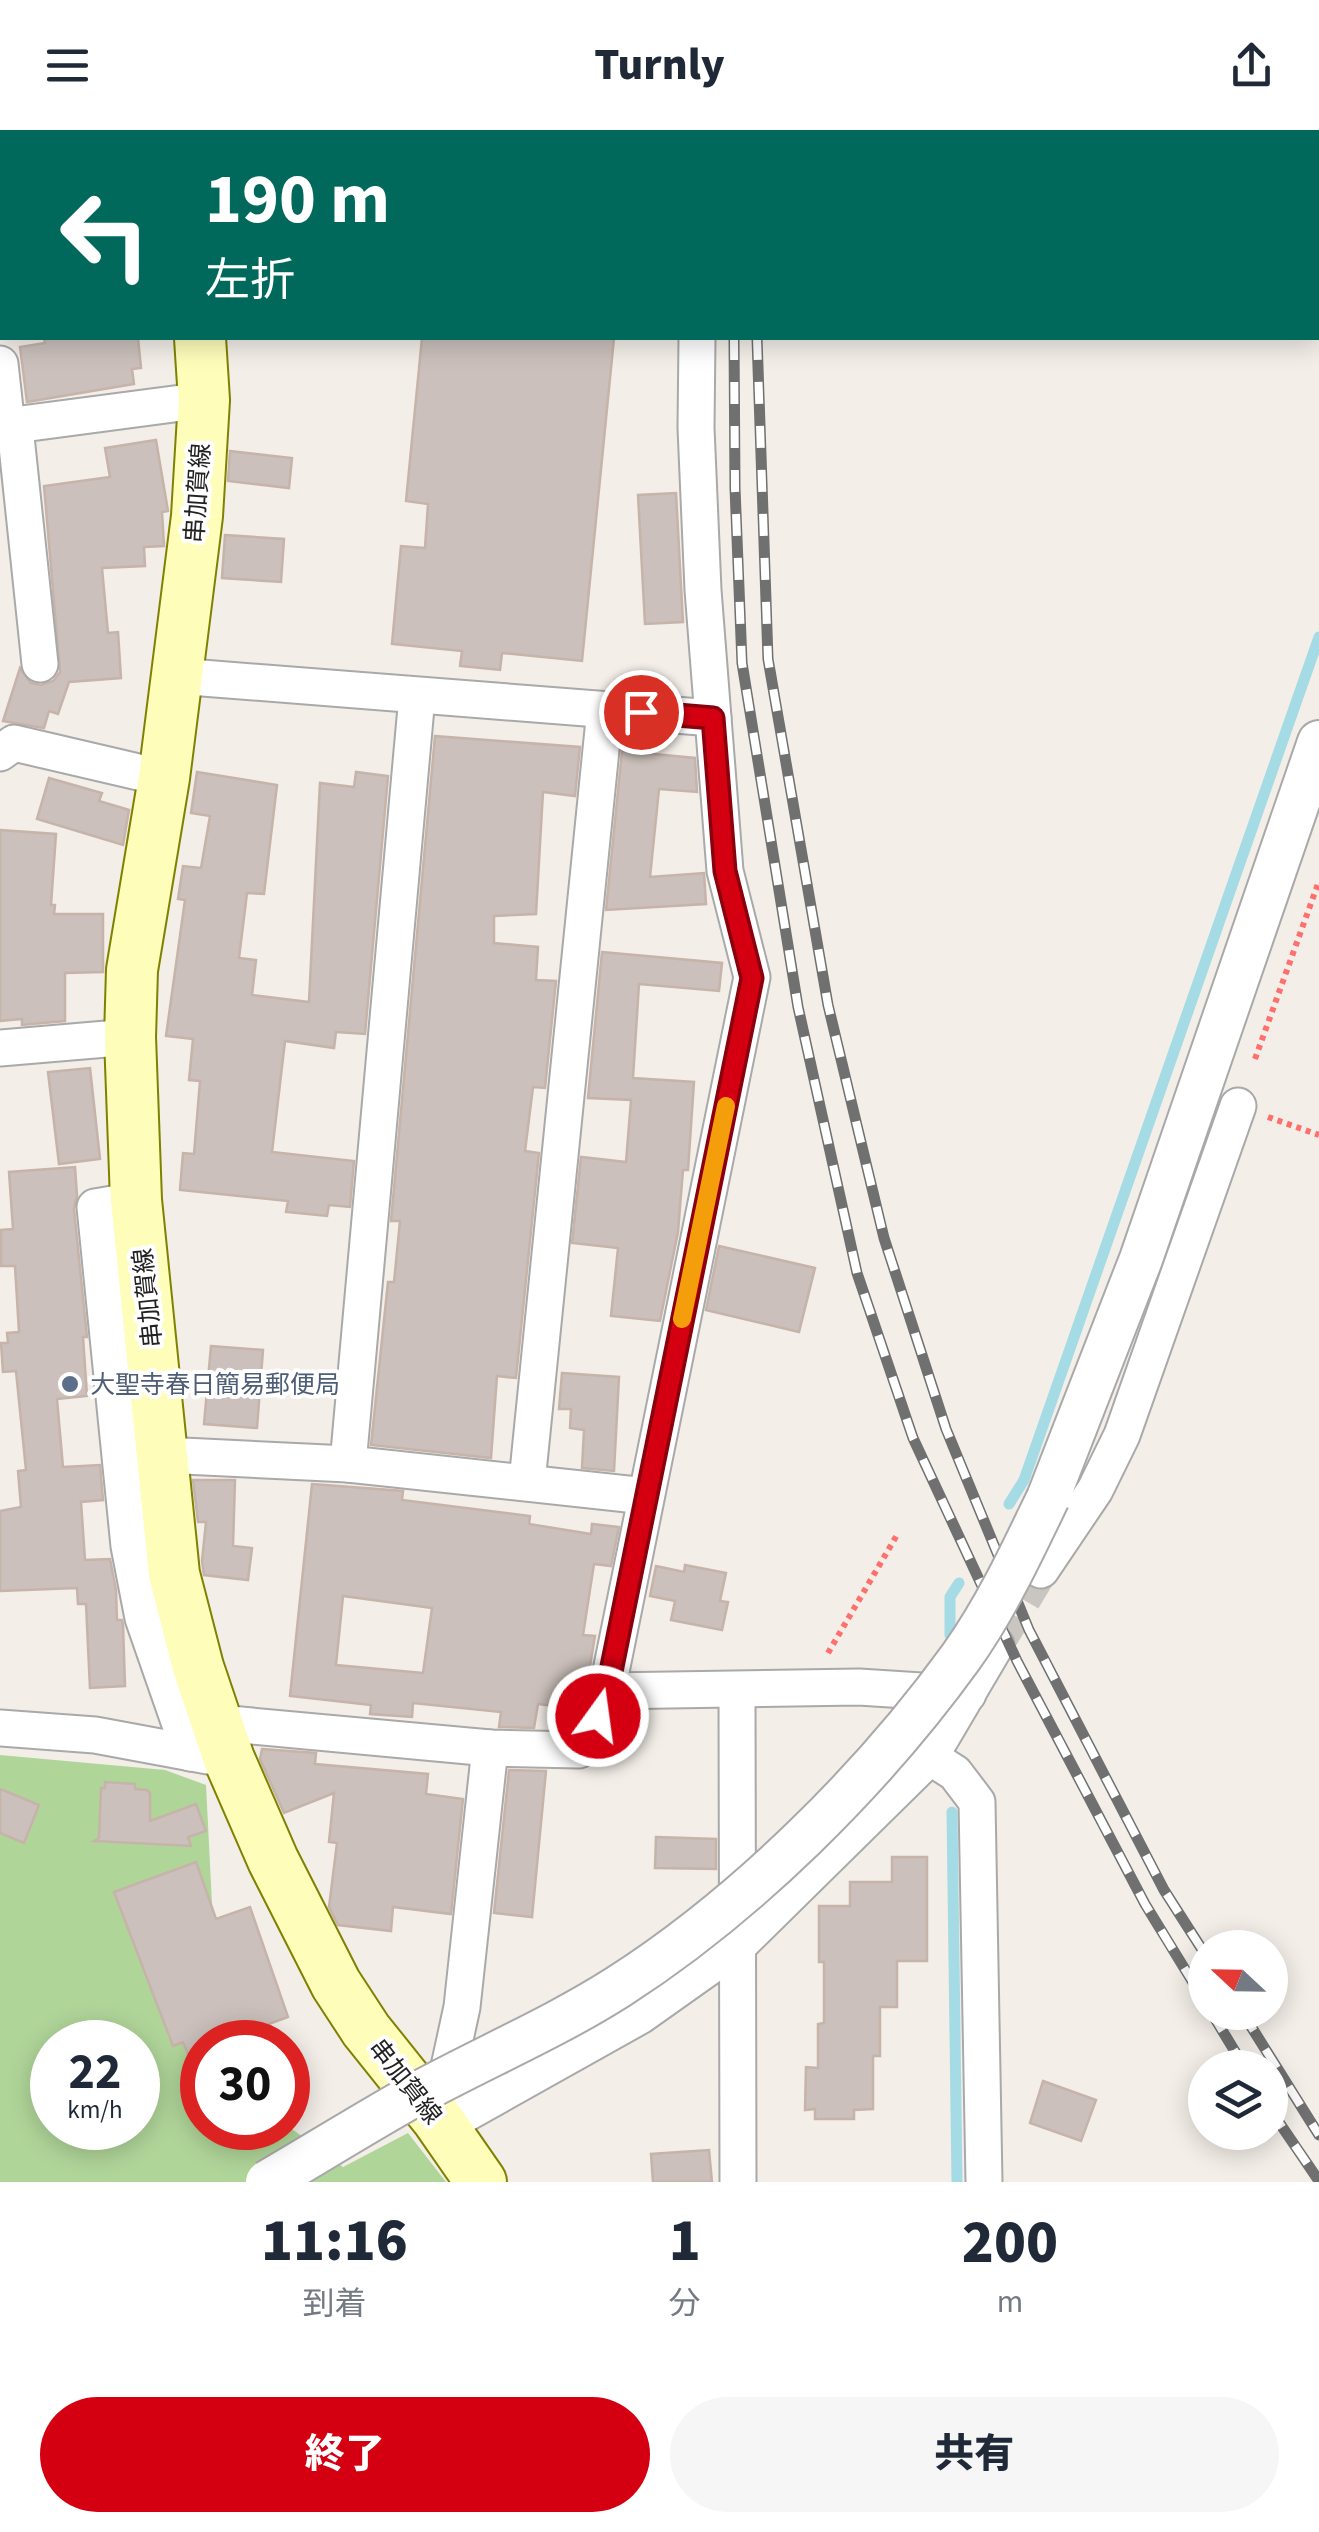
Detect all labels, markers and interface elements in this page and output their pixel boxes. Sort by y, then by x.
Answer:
text: Turnly [594,33,725,97]
icon: menu [40,38,95,93]
icon: share [1224,38,1279,93]
text: 190 m [205,150,390,250]
icon: left [40,170,170,300]
text: 左折 [205,249,295,313]
street label: 串加賀線 [177,442,219,544]
pin [599,670,684,755]
icon: arrive [614,685,669,740]
street label: 串加賀線 [125,1246,171,1350]
place label: 大聖寺春日簡易郵便局 [90,1367,340,1403]
marker: 大聖寺春日簡易郵便局 [59,1373,81,1395]
position arrow [546,1664,650,1768]
north arrow [1188,1930,1288,2030]
map controls [1188,1930,1288,2150]
speed limit sign: 30 [180,2020,310,2150]
street label: 串加賀線 [360,2031,450,2132]
text: 22 [69,2037,121,2108]
button: layers [1188,2050,1288,2150]
text: km/h [67,2092,123,2128]
text: 11:16 [261,2199,408,2284]
text: 1 [669,2199,701,2284]
text: 200 [962,2201,1058,2286]
text: m [997,2279,1023,2325]
text: 到着 [302,2281,366,2327]
text: 分 [669,2281,701,2327]
button: 終了 [40,2397,650,2512]
button: 共有 [670,2397,1279,2512]

